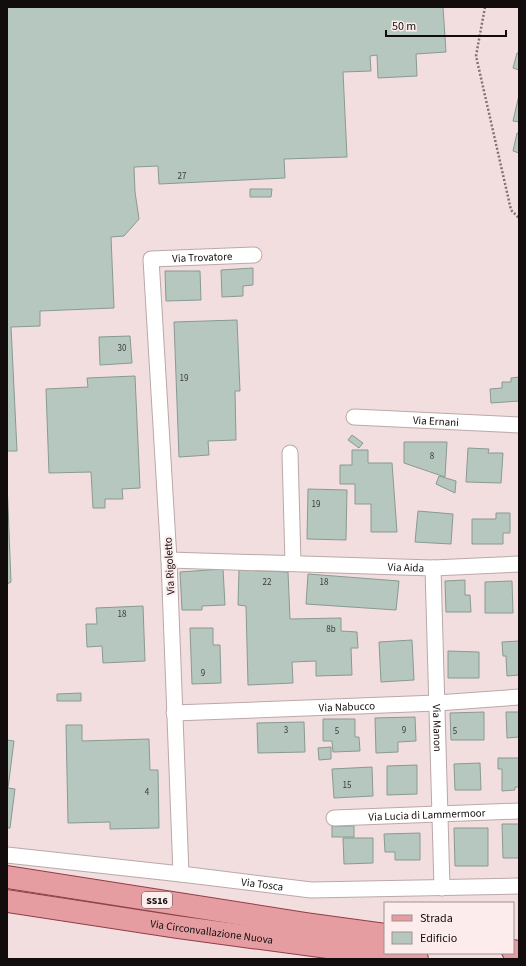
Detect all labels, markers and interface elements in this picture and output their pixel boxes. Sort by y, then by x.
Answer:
scale bar [386,12,506,38]
text: 50 m [392,18,416,35]
house number: 27 [178,170,187,183]
street label: Via Trovatore [172,249,233,266]
house number: 30 [118,342,127,355]
house number: 19 [180,372,189,385]
street label: Via Ernani [412,413,459,430]
house number: 8 [430,450,435,463]
house number: 19 [312,498,321,511]
street label: Via Rigoletto [161,537,178,595]
street label: Via Aida [387,560,424,576]
house number: 22 [263,576,272,589]
house number: 18 [320,576,329,589]
house number: 18 [118,608,127,621]
house number: 8b [326,623,336,636]
house number: 9 [201,667,206,680]
street label: Via Nabucco [318,698,375,715]
street label: Via Manon [429,704,445,752]
house number: 3 [284,724,289,737]
house number: 9 [402,724,407,737]
house number: 5 [335,725,340,738]
house number: 5 [453,725,458,738]
house number: 15 [343,779,352,792]
house number: 4 [145,786,150,799]
street label: Via Lucia di Lammermoor [368,805,486,825]
street label: Via Tosca [240,874,284,895]
road number: SS16 [142,892,172,908]
legend [384,902,514,954]
text: Strada [420,910,453,927]
street label: Via Circonvallazione Nuova [149,916,274,948]
text: Edificio [420,930,457,947]

